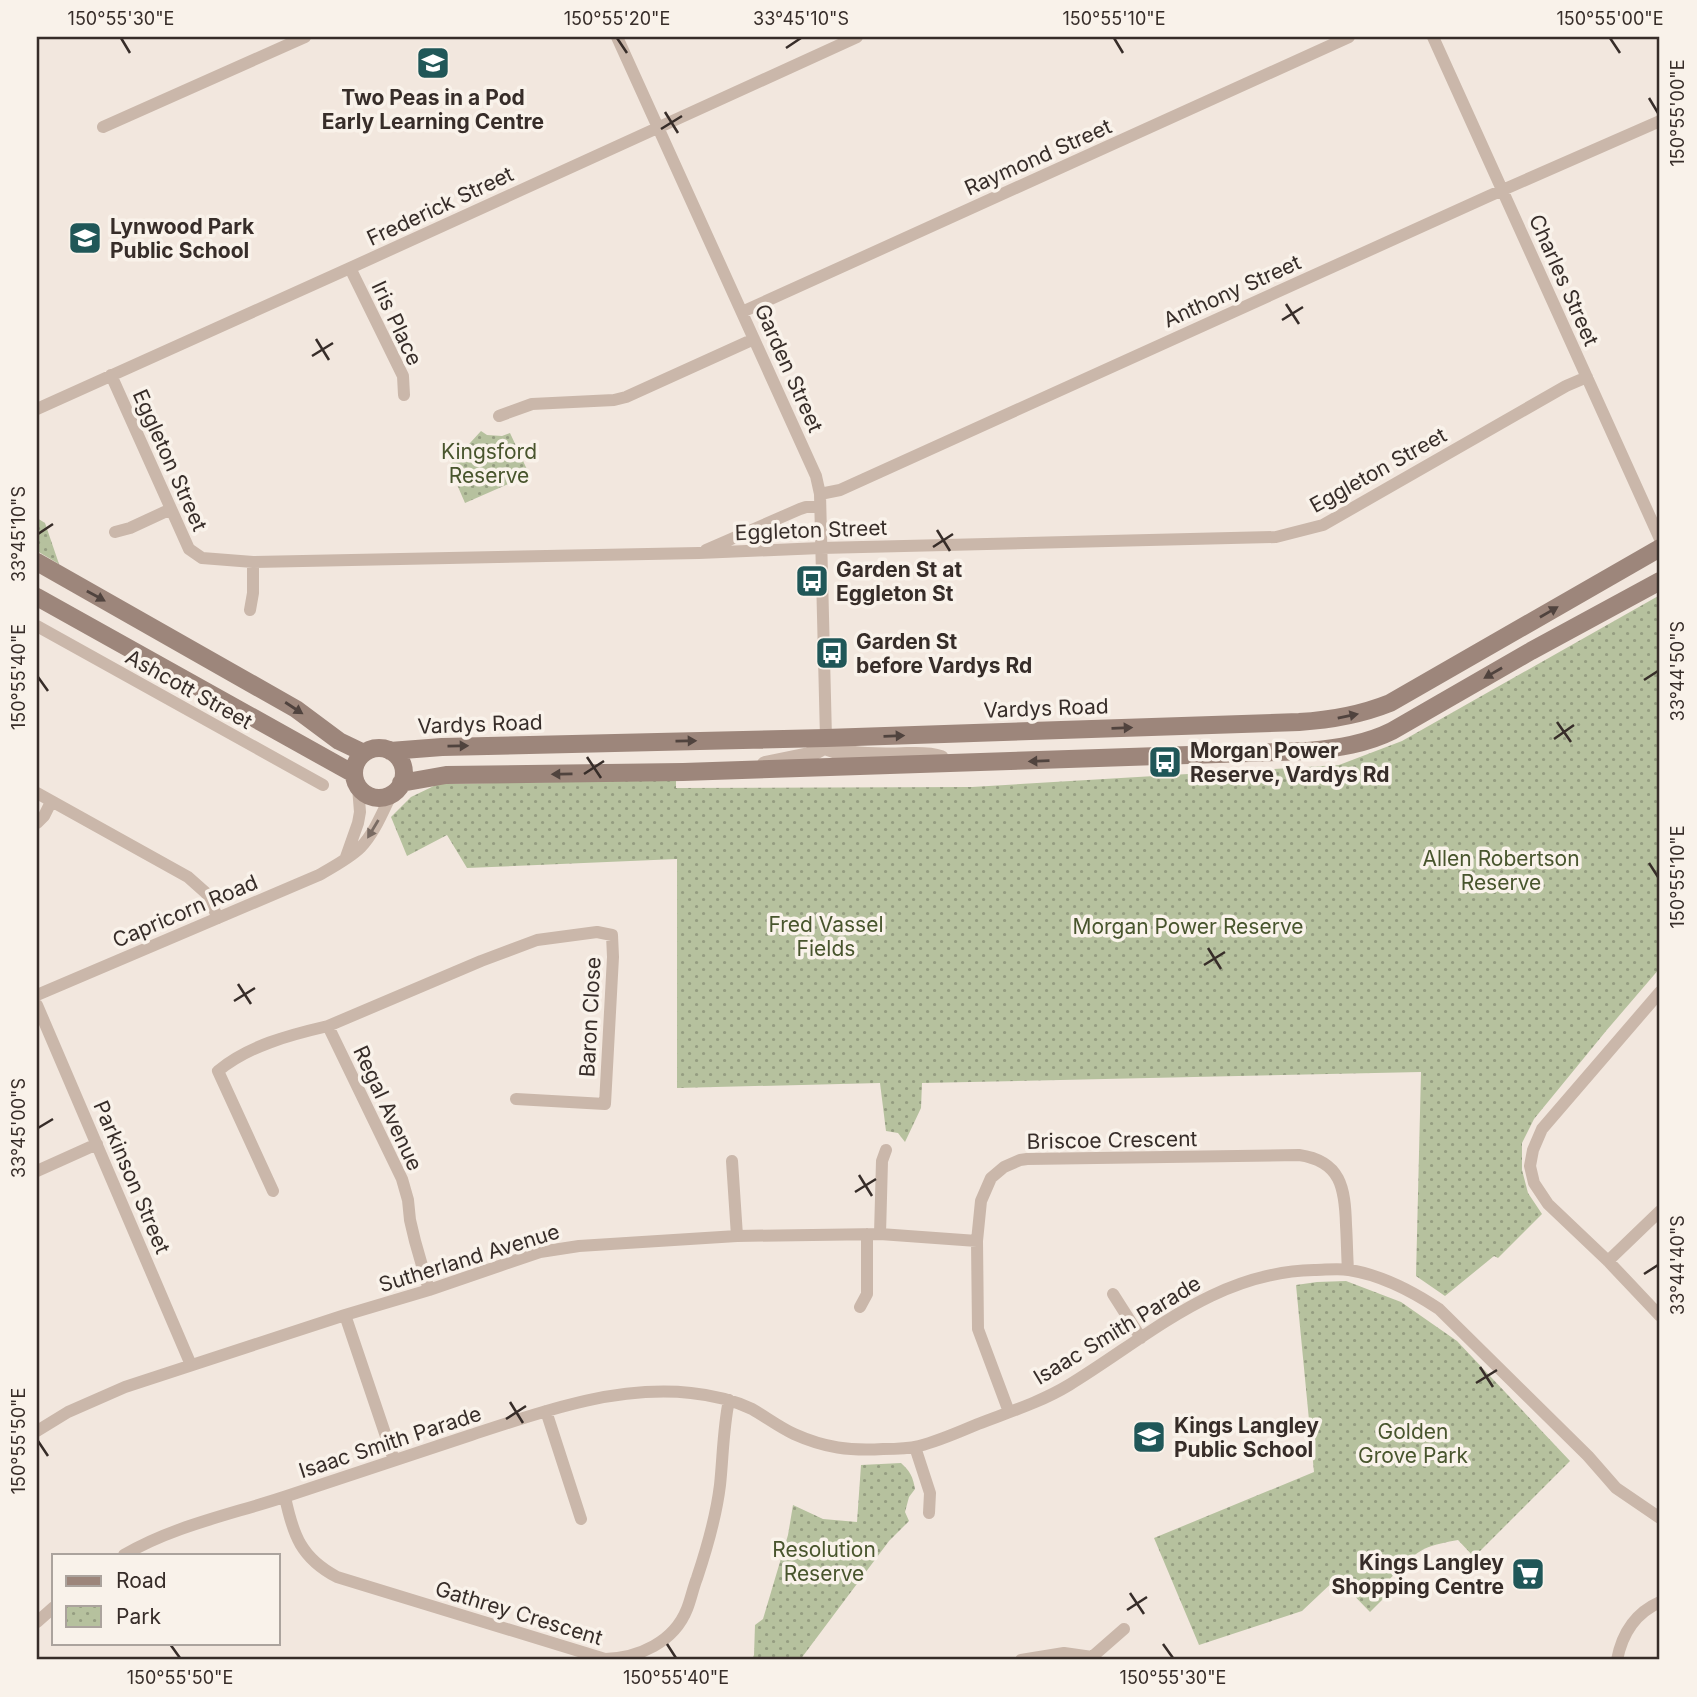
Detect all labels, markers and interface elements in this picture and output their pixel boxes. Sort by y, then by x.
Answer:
text: 150°55'30"E [68,8,174,29]
text: 150°55'20"E [564,8,670,29]
text: 33°45'10"S [753,8,849,29]
text: 150°55'10"E [1063,8,1165,29]
text: 150°55'00"E [1556,8,1664,29]
school or university icon: Two Peas in a Pod Early Learning Centre [414,44,452,82]
text: 150°55'00"E [1667,59,1688,167]
place label: Two Peas in a Pod Early Learning Centre [322,85,544,134]
street label: Raymond Street [961,113,1115,201]
street label: Frederick Street [363,161,517,251]
street label: Charles Street [1524,210,1604,350]
place label: Lynwood Park Public School [110,214,255,263]
school or university icon: Lynwood Park Public School [66,219,104,257]
street label: Anthony Street [1159,249,1305,332]
street label: Iris Place [367,277,427,369]
street label: Garden Street [750,300,828,436]
street label: Eggleton Street [128,385,212,535]
street label: Eggleton Street [1305,422,1451,518]
park label: Kingsford Reserve [441,439,537,488]
text: 33°45'10"S [8,486,29,582]
street label: Eggleton Street [734,515,888,545]
place label: Garden St at Eggleton St [836,557,962,606]
bus stop icon: Garden St at Eggleton St [793,562,831,600]
one-way arrow [87,589,106,602]
one-way arrow [1540,605,1559,618]
text: 33°44'50"S [1667,621,1688,721]
text: 150°55'40"E [8,624,29,730]
place label: Garden St before Vardys Rd [856,629,1032,678]
bus stop icon: Garden St before Vardys Rd [813,634,851,672]
street label: Ashcott Street [121,644,257,734]
one-way arrow [1483,667,1502,679]
street label: Vardys Road [983,693,1109,723]
one-way arrow [285,701,303,715]
street label: Vardys Road [417,709,543,739]
one-way arrow [1338,711,1360,722]
one-way arrow [1111,723,1133,734]
one-way arrow [883,730,905,741]
one-way arrow [675,735,697,747]
place label: Morgan Power Reserve, Vardys Rd [1190,738,1390,787]
one-way arrow [447,741,469,752]
bus stop icon: Morgan Power Reserve, Vardys Rd [1146,743,1184,781]
one-way arrow [1028,755,1050,766]
one-way arrow [551,768,573,779]
one-way arrow [367,819,380,838]
text: 150°55'10"E [1667,826,1688,928]
park label: Allen Robertson Reserve [1422,846,1580,895]
street label: Capricorn Road [109,869,261,953]
park label: Fred Vassel Fields [768,912,884,961]
park label: Morgan Power Reserve [1072,914,1304,939]
street label: Baron Close [574,956,606,1078]
street label: Regal Avenue [348,1042,428,1174]
text: 33°45'00"S [8,1078,29,1178]
street label: Parkinson Street [89,1097,176,1257]
street label: Briscoe Crescent [1026,1126,1198,1154]
text: 33°44'40"S [1667,1215,1688,1315]
street label: Sutherland Avenue [376,1219,562,1297]
street label: Isaac Smith Parade [1029,1270,1205,1390]
text: 150°55'50"E [8,1388,29,1494]
street label: Isaac Smith Parade [296,1401,484,1483]
place label: Kings Langley Public School [1174,1413,1319,1462]
school or university icon: Kings Langley Public School [1130,1418,1168,1456]
park label: Golden Grove Park [1358,1419,1468,1468]
park label: Resolution Reserve [772,1537,876,1586]
place label: Kings Langley Shopping Centre [1331,1550,1504,1599]
legend [52,1554,280,1644]
supermarket icon: Kings Langley Shopping Centre [1509,1555,1547,1593]
text: Road [116,1568,167,1593]
street label: Gathrey Crescent [432,1576,606,1650]
text: Park [116,1604,161,1629]
text: 150°55'50"E [127,1667,233,1688]
text: 150°55'40"E [623,1667,729,1688]
text: 150°55'30"E [1120,1667,1226,1688]

